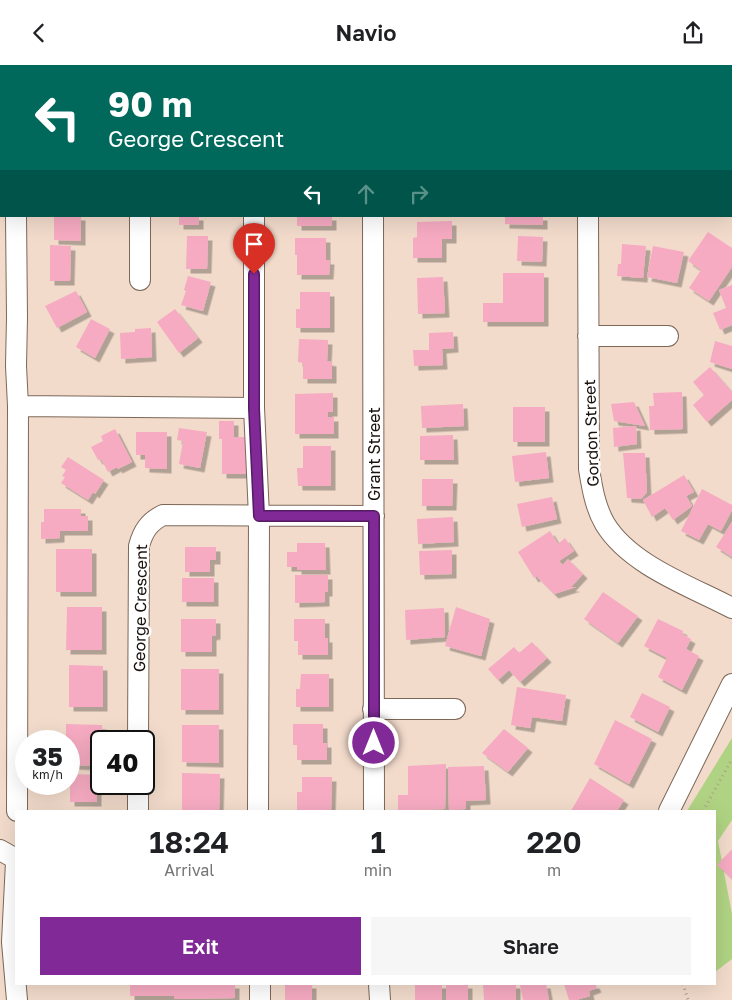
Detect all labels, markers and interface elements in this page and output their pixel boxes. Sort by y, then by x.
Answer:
icon: back [25,19,53,47]
text: Navio [335,19,397,46]
icon: share [679,19,707,47]
text: 90 m [108,83,192,125]
icon: left [25,85,90,150]
text: George Crescent [108,125,284,152]
icon: left [299,180,327,208]
icon: ahead [352,180,380,208]
icon: right [405,180,433,208]
pin [233,223,275,274]
icon: arrive [240,230,268,258]
street label: Gordon Street [579,379,603,487]
street label: Grant Street [364,407,384,501]
street label: George Crescent [129,544,151,672]
position arrow [347,716,399,768]
speed limit sign: 40 [90,730,155,795]
text: 35 [32,741,63,772]
text: km/h [32,767,63,782]
text: 18:24 [149,824,229,860]
text: 1 [370,824,386,860]
text: 220 [526,824,582,860]
text: Arrival [164,860,214,880]
text: min [364,860,392,880]
text: m [547,860,561,880]
button: Exit [40,917,361,975]
button: Share [371,917,691,975]

